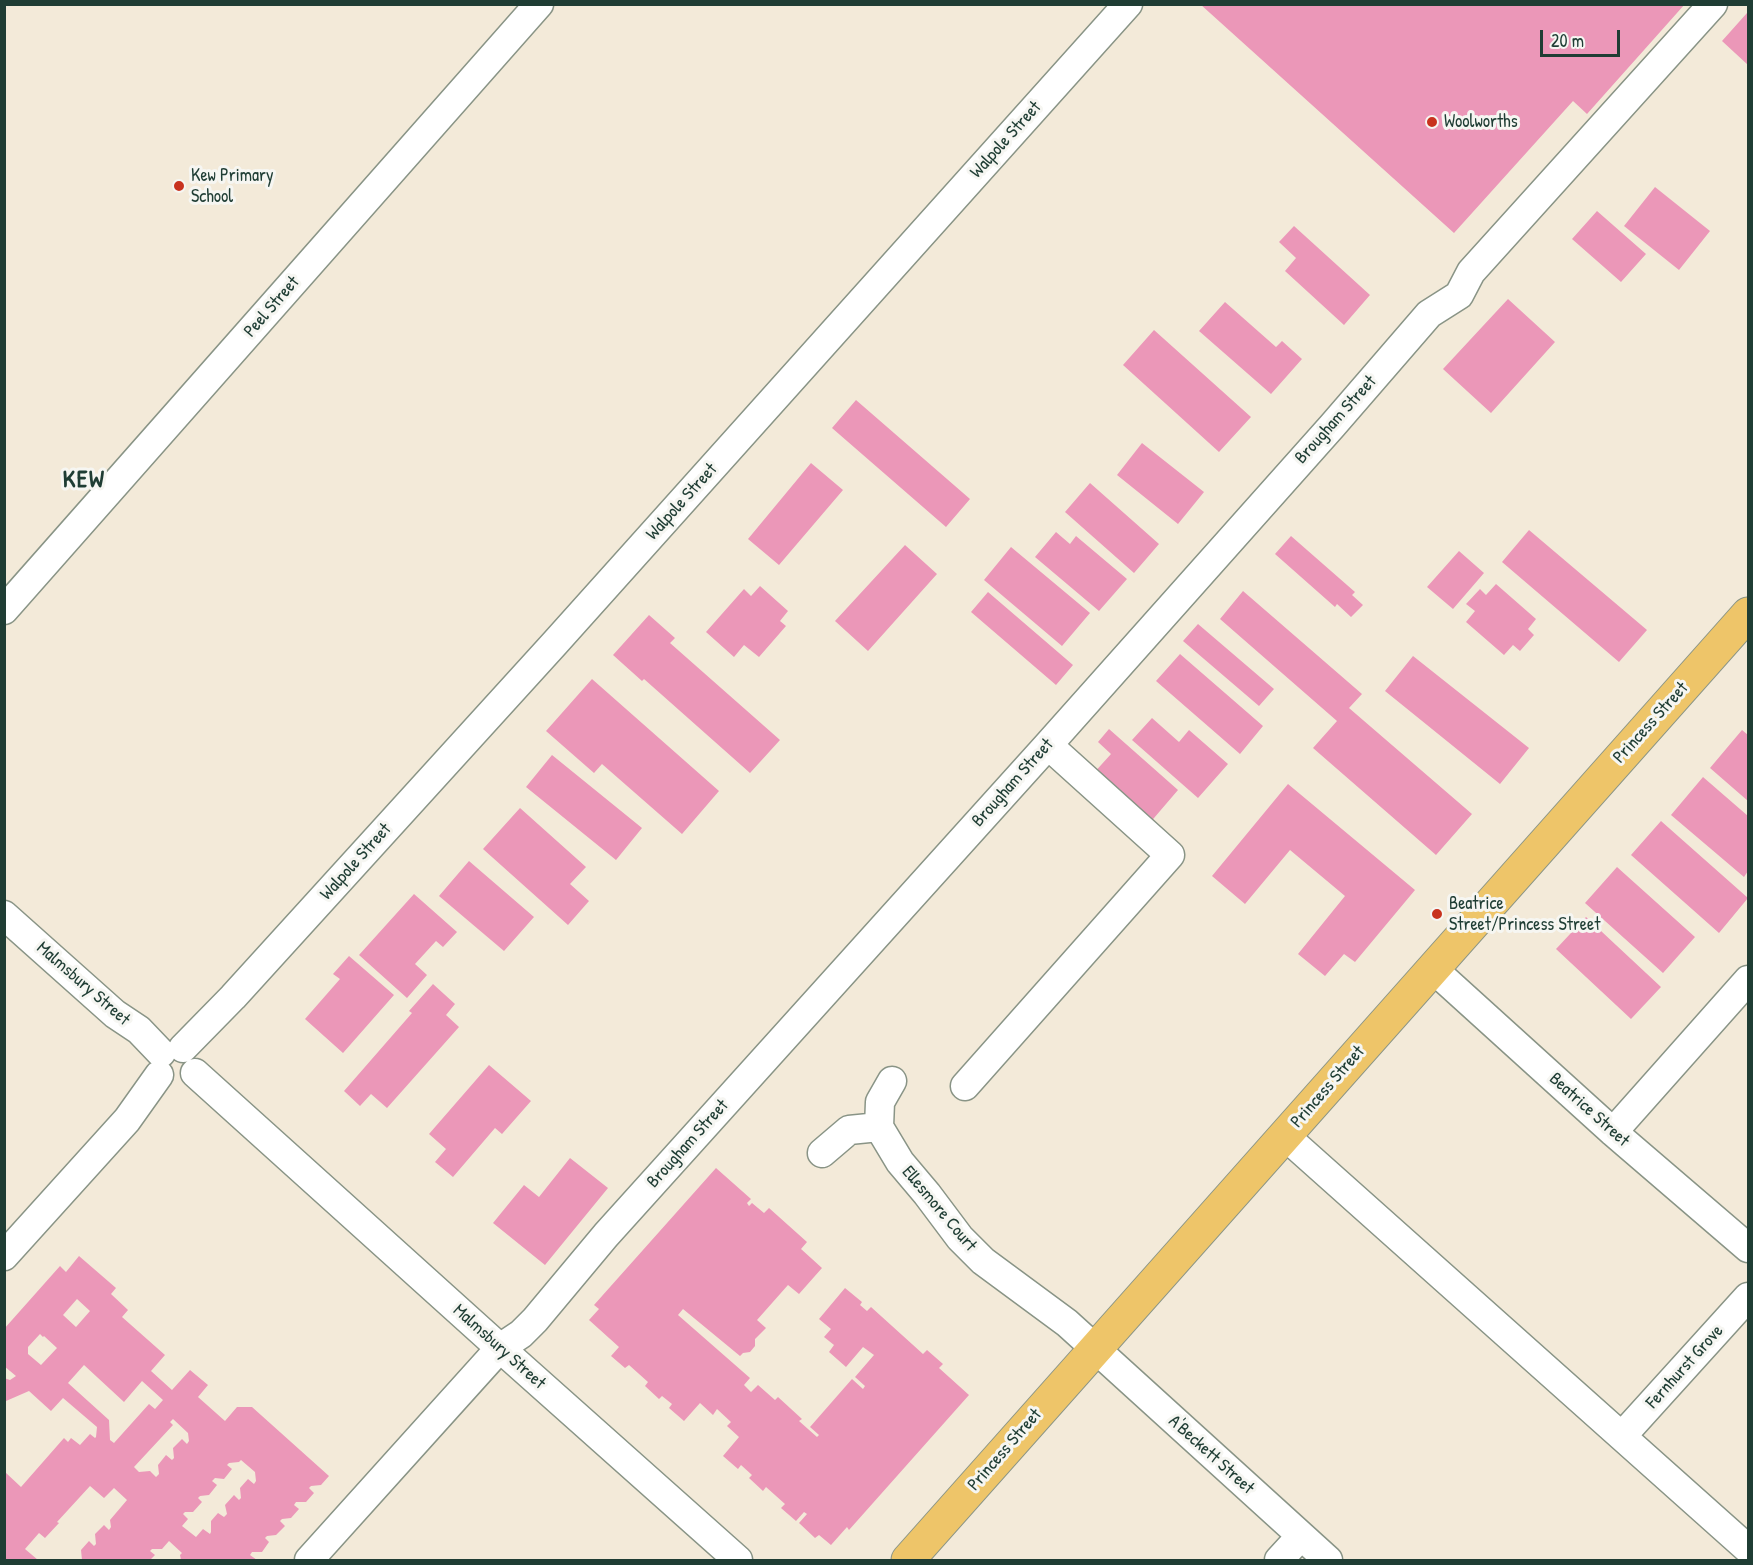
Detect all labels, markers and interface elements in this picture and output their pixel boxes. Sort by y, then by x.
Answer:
scale bar [1543,18,1622,56]
text: 20 m [1551,28,1584,53]
street label: Walpole Street [966,97,1046,183]
place label: Woolworths [1444,111,1518,133]
marker: Woolworths [1425,115,1439,129]
place label: Kew Primary School [191,165,274,207]
marker: Kew Primary School [172,179,186,193]
street label: Peel Street [240,272,304,342]
street label: Brougham Street [1291,371,1381,469]
street label: Walpole Street [642,459,722,545]
district label: KEW [63,467,105,495]
street label: Princess Street [1609,678,1693,768]
street label: Brougham Street [968,734,1058,832]
street label: Walpole Street [316,819,396,905]
place label: Beatrice Street/Princess Street [1449,893,1600,936]
marker: Beatrice Street/Princess Street [1430,907,1444,921]
street label: Malmsbury Street [32,937,134,1031]
street label: Princess Street [1286,1041,1370,1133]
street label: Beatrice Street [1544,1068,1634,1152]
street label: Brougham Street [643,1095,733,1193]
street label: Ellesmore Court [897,1162,981,1256]
street label: Malmsbury Street [448,1300,550,1394]
street label: Fernhurst Grove [1642,1321,1728,1413]
street label: Princess Street [963,1404,1047,1496]
street label: A'Beckett Street [1164,1411,1258,1499]

